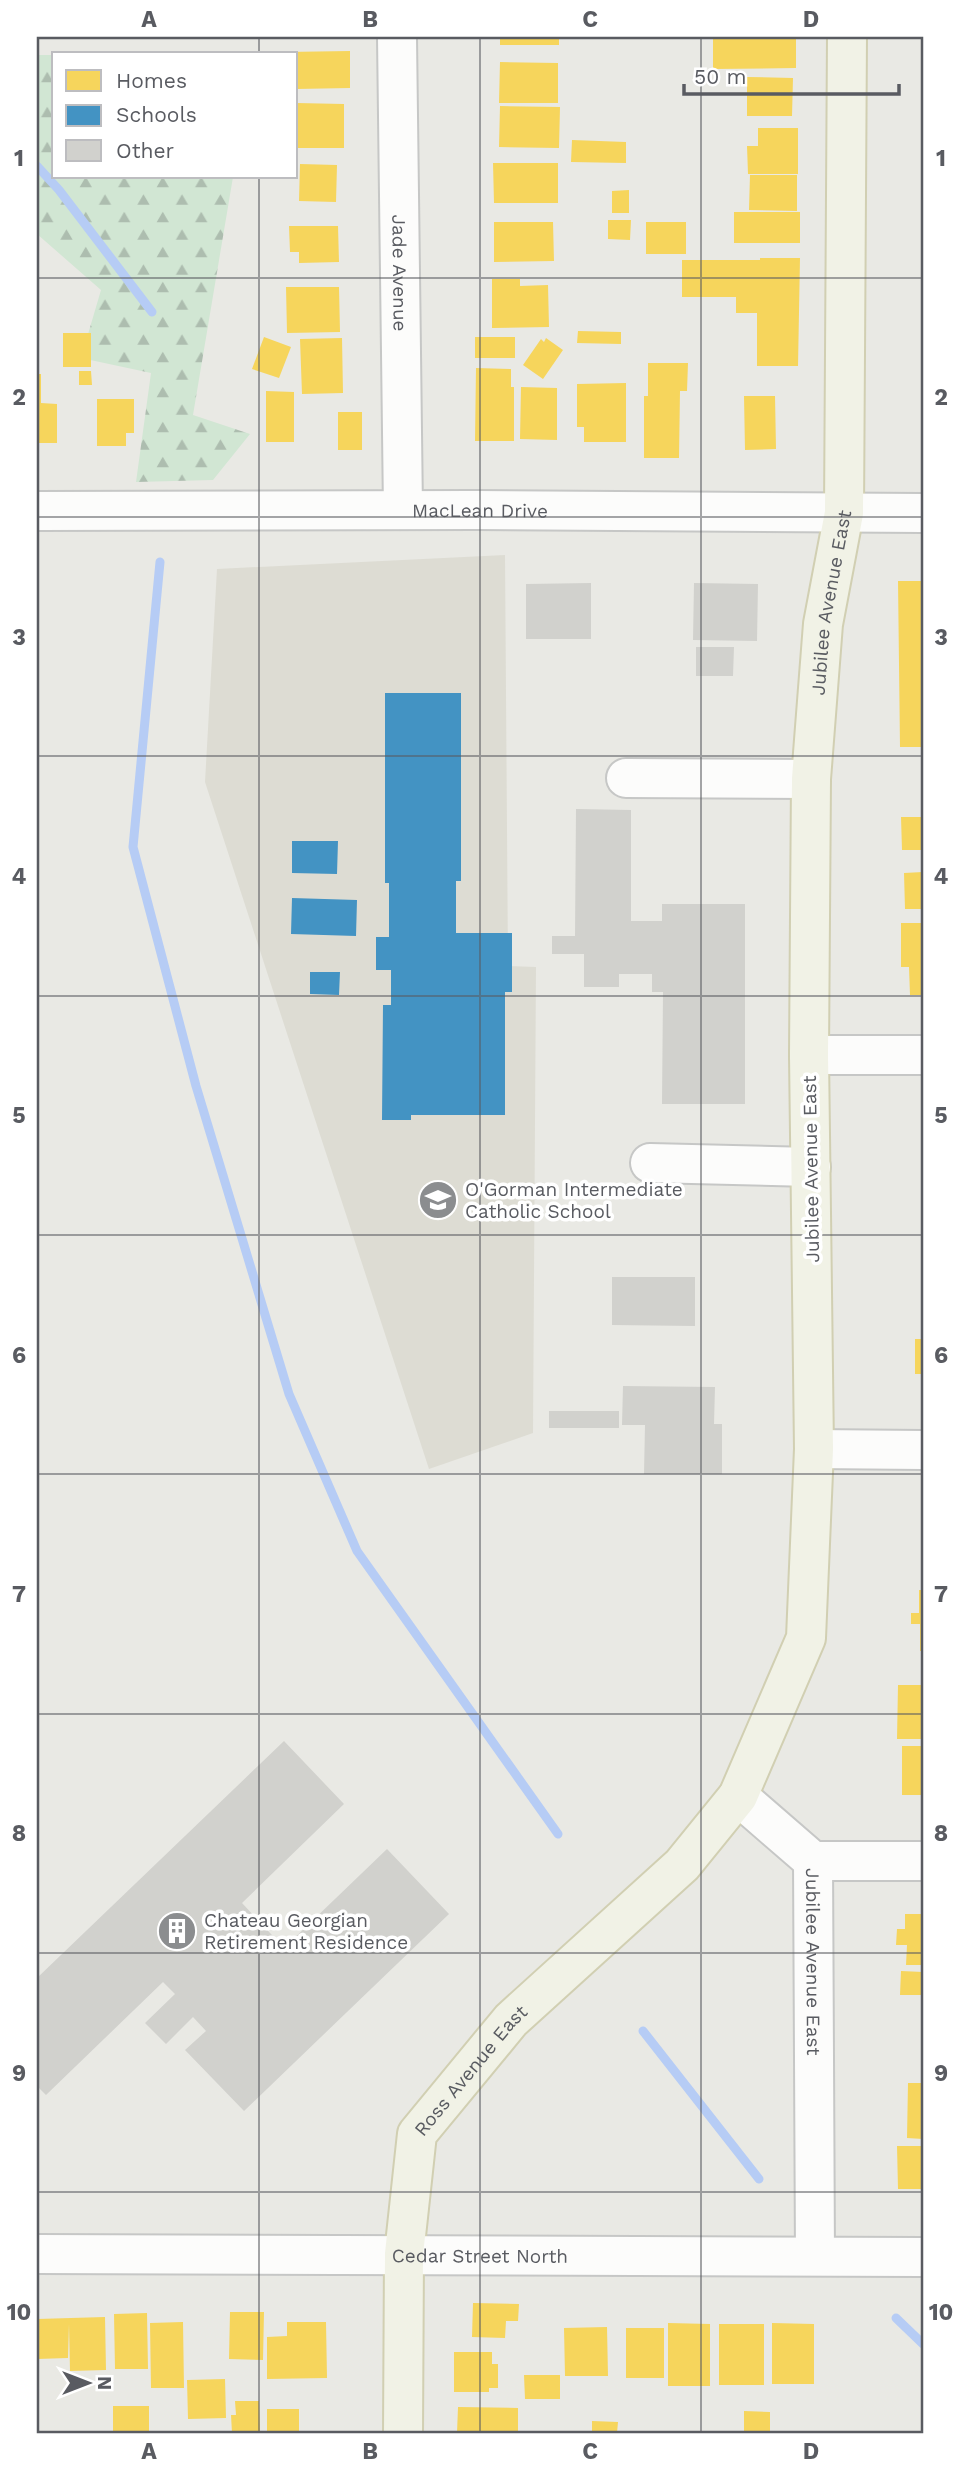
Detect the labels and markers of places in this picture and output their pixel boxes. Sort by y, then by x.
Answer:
place label: O'Gorman Intermediate Catholic School [465,1178,683,1223]
school or university icon: O'Gorman Intermediate Catholic School [417,1179,459,1221]
place label: Chateau Georgian Retirement Residence [204,1909,408,1954]
building icon: Chateau Georgian Retirement Residence [156,1910,198,1952]

